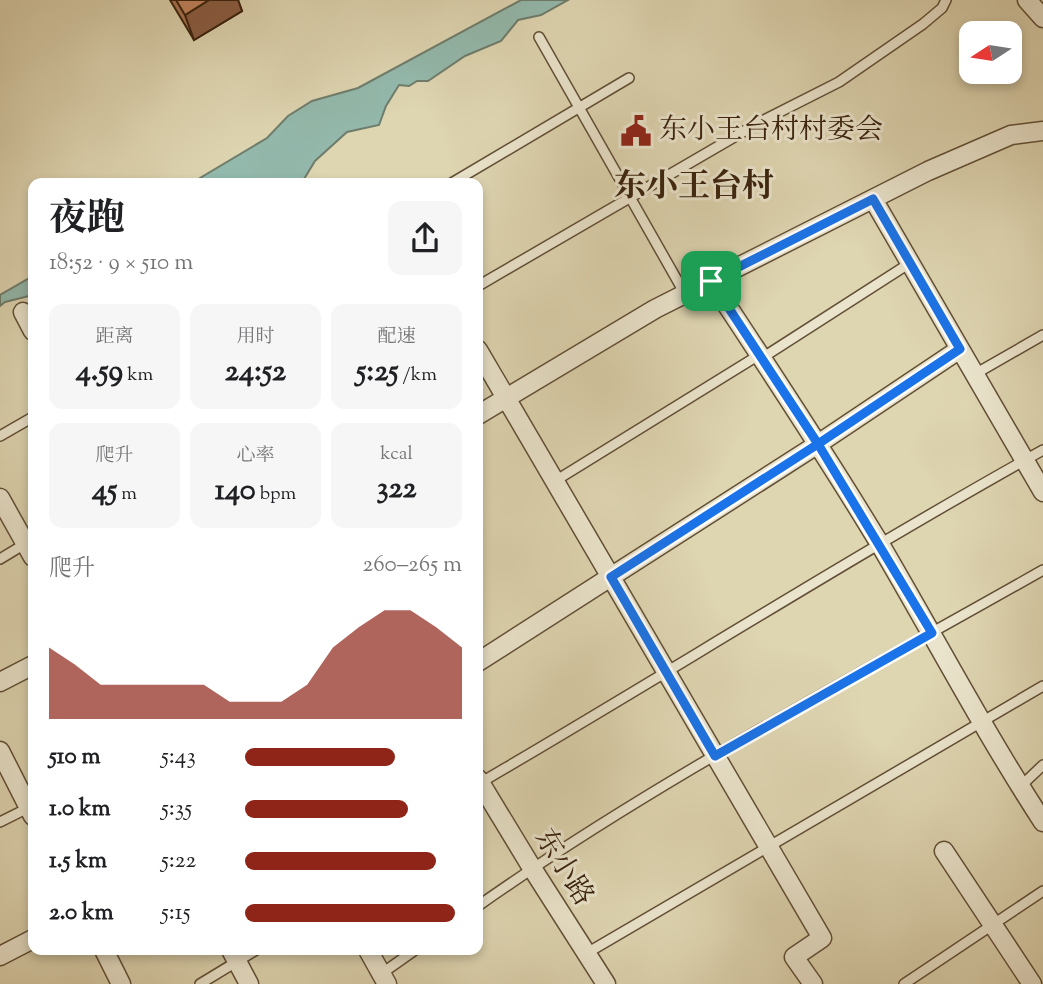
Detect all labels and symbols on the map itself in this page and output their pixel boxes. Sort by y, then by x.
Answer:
north arrow [959,21,1022,84]
place label: 东小王台村村委会 [659,111,883,151]
public building icon: 东小王台村村委会 [619,114,653,148]
district label: 东小王台村 [614,165,774,211]
pin [681,251,741,311]
street label: 东小路 [524,822,602,914]

